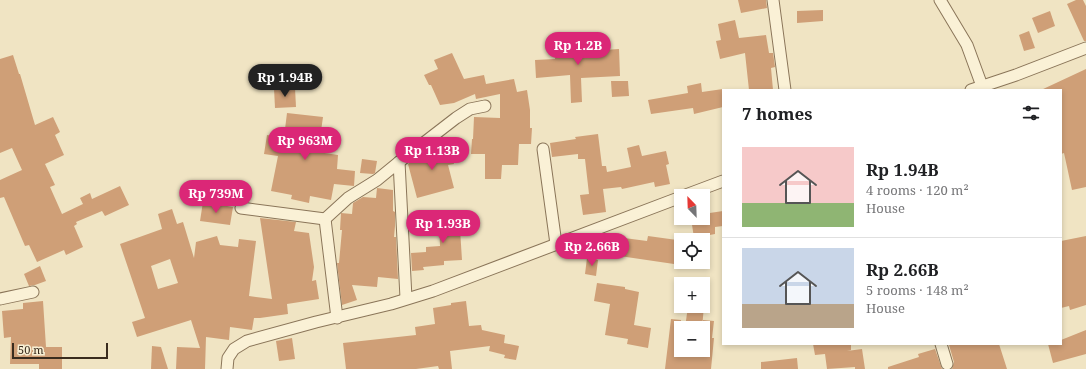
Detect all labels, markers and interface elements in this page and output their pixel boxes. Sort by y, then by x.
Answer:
pin: Rp 1.2B [541,32,615,66]
text: Rp 1.2B [554,36,602,54]
pin: Rp 1.94B [244,64,326,98]
text: Rp 1.94B [257,68,313,86]
text: 7 homes [742,102,812,125]
icon: filters [1020,102,1042,124]
pin: Rp 963M [268,127,342,161]
text: Rp 963M [277,131,333,149]
pin: Rp 1.13B [391,137,473,171]
text: Rp 1.13B [404,141,460,159]
text: Rp 1.94B [866,158,939,181]
icon: home [774,163,822,211]
pin: Rp 739M [179,180,253,214]
text: 4 rooms · 120 m² [866,181,969,199]
text: Rp 739M [188,184,244,202]
north arrow [674,189,710,225]
map controls [674,189,710,357]
text: House [866,199,905,217]
pin: Rp 1.93B [402,210,484,244]
text: Rp 1.93B [415,214,471,232]
pin: Rp 2.66B [551,233,633,267]
button: locate [674,233,710,269]
text: Rp 2.66B [564,237,620,255]
text: Rp 2.66B [866,258,939,281]
icon: home [774,264,822,312]
button: + [674,277,710,313]
text: 5 rooms · 148 m² [866,281,969,299]
text: House [866,299,905,317]
button: − [674,321,710,357]
scale bar [12,341,108,360]
text: 50 m [18,342,44,357]

